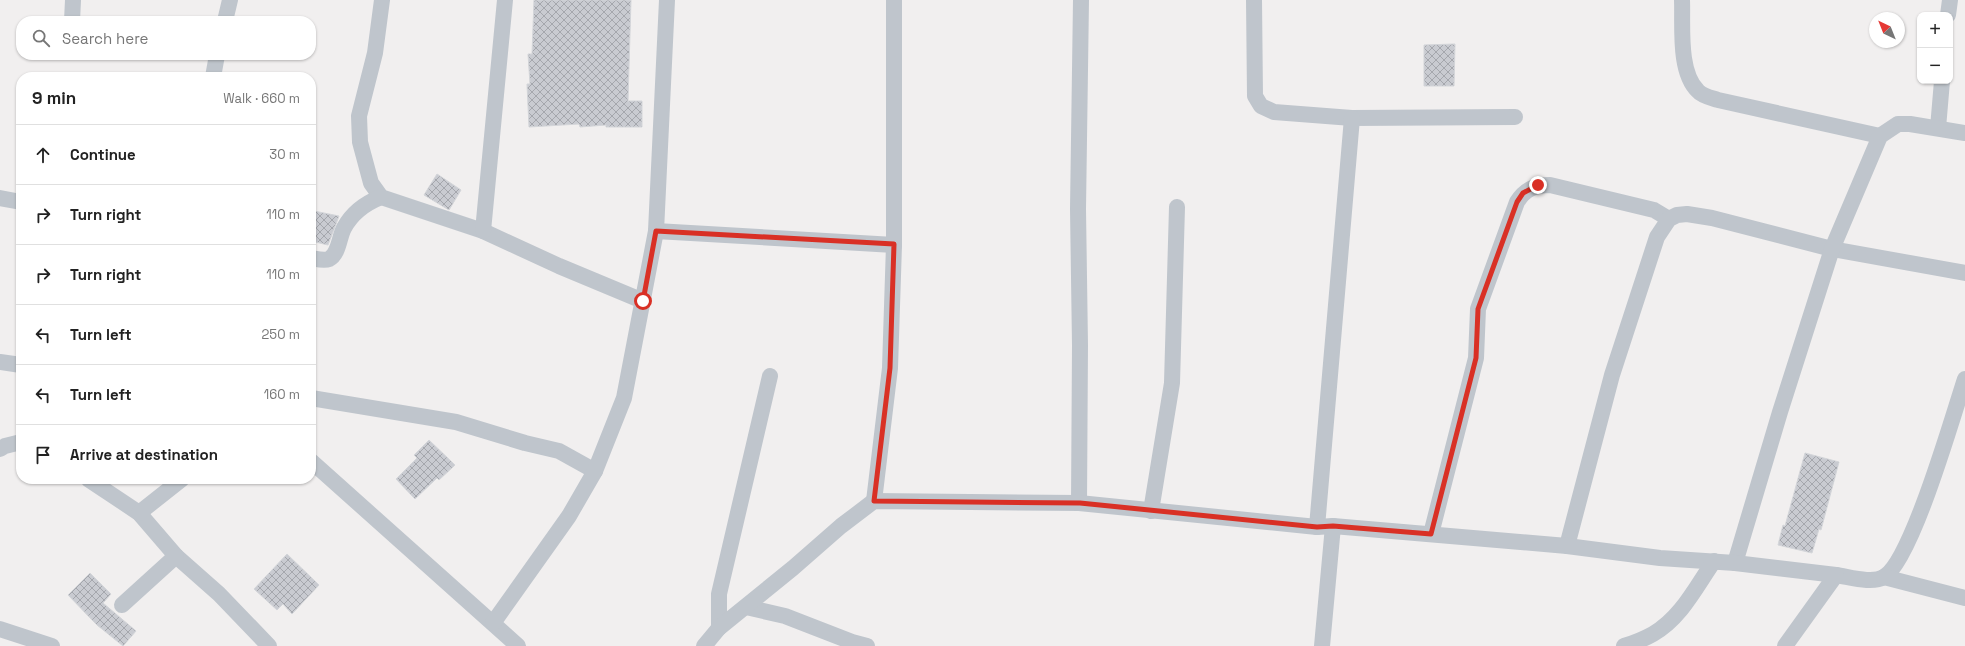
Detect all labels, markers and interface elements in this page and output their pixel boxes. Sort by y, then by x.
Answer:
north arrow [1869,12,1905,48]
map controls [1917,12,1953,84]
button: + [1917,12,1953,48]
search box [16,16,316,60]
icon: search [30,27,52,49]
text: Search here [62,29,148,48]
button: − [1917,48,1953,84]
text: 9 min [32,87,76,109]
text: Walk · 660 m [223,90,300,107]
icon: ahead [32,144,54,166]
text: Continue [70,145,136,164]
text: 30 m [269,146,300,163]
route end [1529,176,1547,194]
icon: right [32,204,54,226]
text: Turn right [70,205,141,224]
text: 110 m [266,206,300,223]
icon: right [32,264,54,286]
text: Turn right [70,265,141,284]
text: 110 m [266,266,300,283]
route start [634,292,652,310]
icon: left [32,324,54,346]
text: Turn left [70,325,132,344]
text: 250 m [262,326,300,343]
icon: left [32,384,54,406]
text: Turn left [70,385,132,404]
text: 160 m [264,386,300,403]
icon: arrive [32,444,54,466]
text: Arrive at destination [70,445,218,464]

